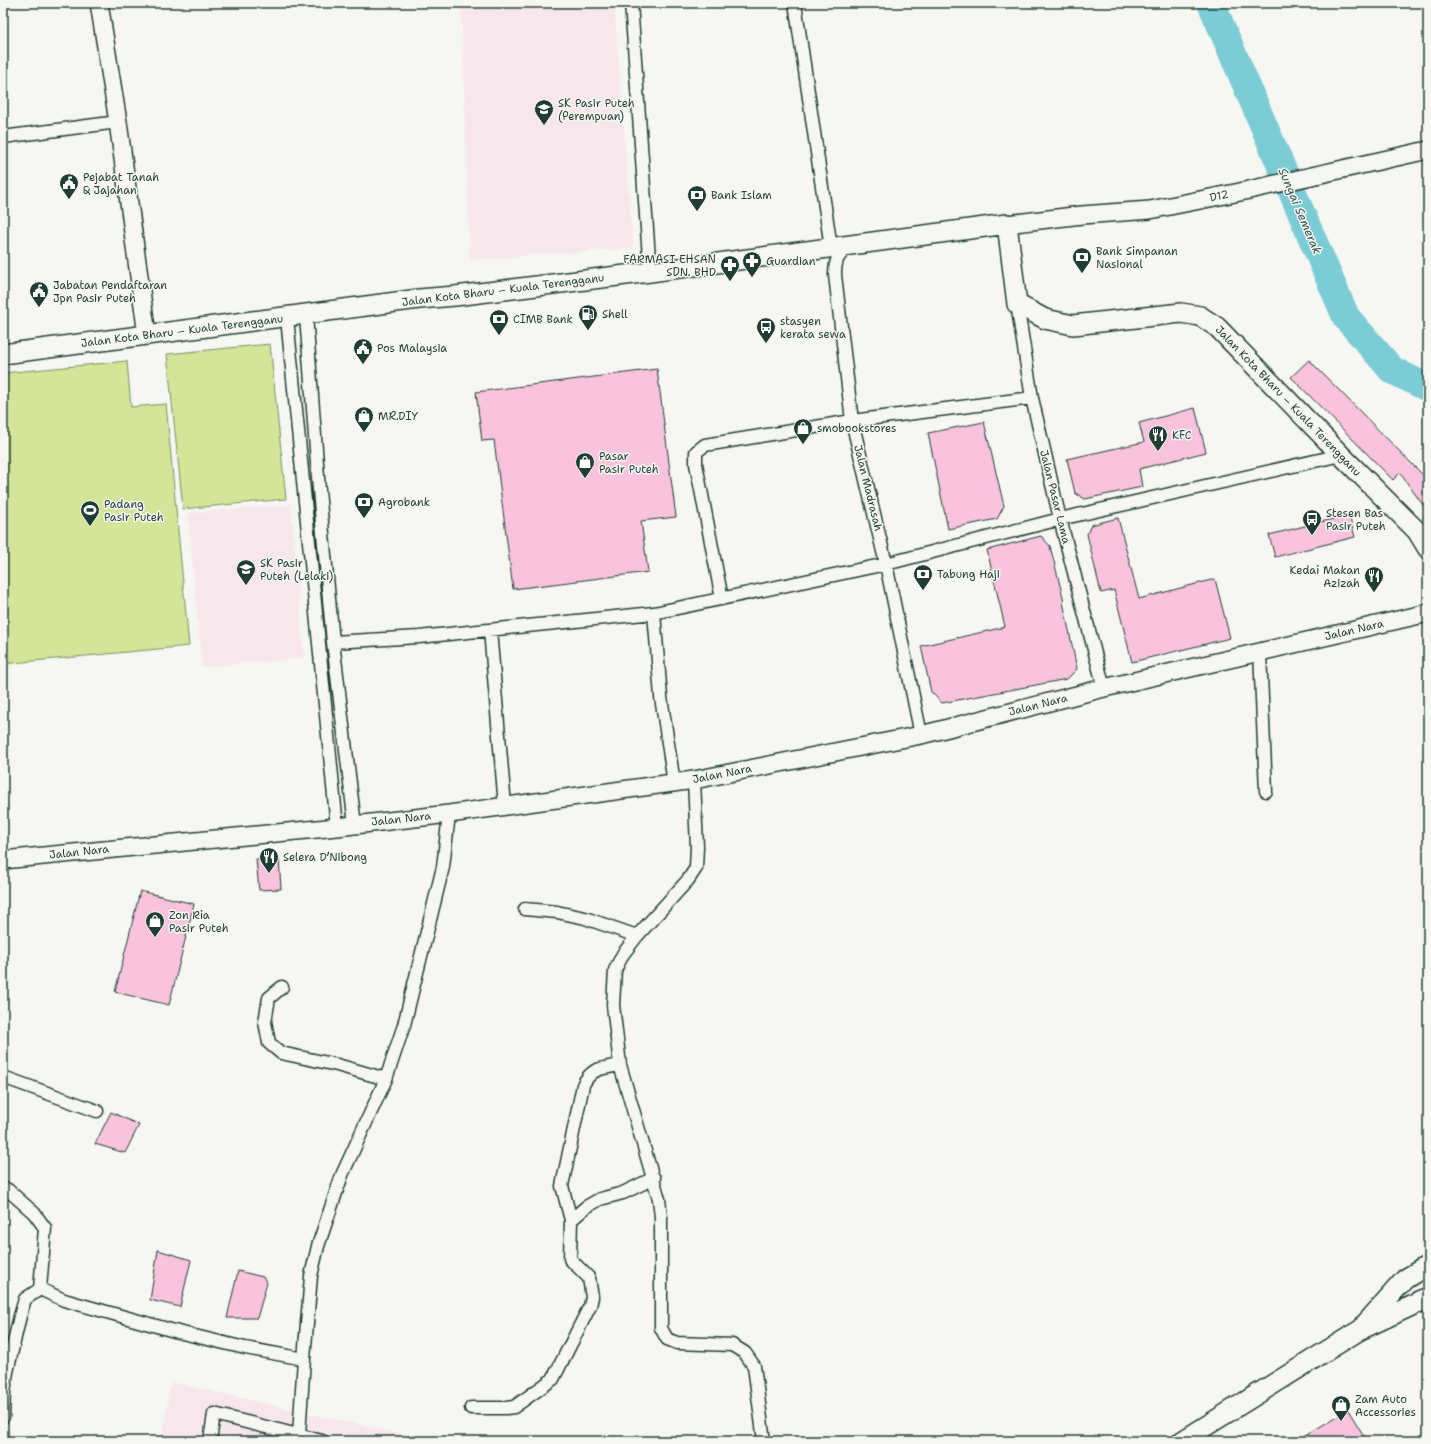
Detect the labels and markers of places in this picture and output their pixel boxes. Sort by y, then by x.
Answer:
place label: SK Pasir Puteh (Perempuan) [558,96,635,124]
school or university icon: SK Pasir Puteh (Perempuan) [533,98,555,126]
place label: Pejabat Tanah & Jajahan [83,170,159,198]
public building icon: Pejabat Tanah & Jajahan [58,172,80,200]
bank icon: Bank Islam [686,184,708,212]
place label: Bank Islam [711,188,772,203]
place label: Bank Simpanan Nasional [1096,244,1178,272]
bank icon: Bank Simpanan Nasional [1071,246,1093,274]
pharmacy icon: Guardian [741,250,763,278]
place label: FARMASI EHSAN SDN. BHD [623,252,716,280]
pharmacy icon: FARMASI EHSAN SDN. BHD [719,254,741,282]
place label: Guardian [766,254,816,269]
place label: Jabatan Pendaftaran Jpn Pasir Puteh [53,278,167,306]
public building icon: Jabatan Pendaftaran Jpn Pasir Puteh [28,280,50,308]
fuel station icon: Shell [577,303,599,331]
place label: Shell [602,307,628,322]
bank icon: CIMB Bank [488,308,510,336]
place label: CIMB Bank [513,312,573,327]
place label: stasyen kerata sewa [780,314,846,342]
bus stop icon: stasyen kerata sewa [755,316,777,344]
public building icon: Pos Malaysia [352,337,374,365]
place label: Pos Malaysia [377,341,447,356]
shop icon: MR.DIY [353,405,375,433]
place label: MR.DIY [378,409,419,424]
shop icon: smobookstores [792,417,814,445]
place label: smobookstores [817,421,897,436]
restaurant icon: KFC [1147,424,1169,452]
place label: KFC [1172,428,1192,443]
place label: Pasar Pasir Puteh [599,449,659,477]
shop icon: Pasar Pasir Puteh [574,451,596,479]
bank icon: Agrobank [353,491,375,519]
place label: Agrobank [378,495,430,510]
place label: Padang Pasir Puteh [104,497,164,525]
sports icon: Padang Pasir Puteh [79,499,101,527]
place label: Stesen Bas Pasir Puteh [1326,506,1386,534]
bus stop icon: Stesen Bas Pasir Puteh [1301,508,1323,536]
place label: SK Pasir Puteh (Lelaki) [260,556,333,584]
school or university icon: SK Pasir Puteh (Lelaki) [235,558,257,586]
bank icon: Tabung Haji [912,563,934,591]
place label: Kedai Makan Azizah [1290,563,1360,591]
restaurant icon: Kedai Makan Azizah [1363,565,1385,593]
place label: Tabung Haji [937,567,1000,582]
restaurant icon: Selera D’Nibong [258,846,280,874]
place label: Selera D’Nibong [283,850,367,865]
place label: Zon Ria Pasir Puteh [169,908,229,936]
shop icon: Zon Ria Pasir Puteh [144,910,166,938]
place label: Zam Auto Accessories [1355,1392,1416,1420]
shop icon: Zam Auto Accessories [1330,1394,1352,1422]

